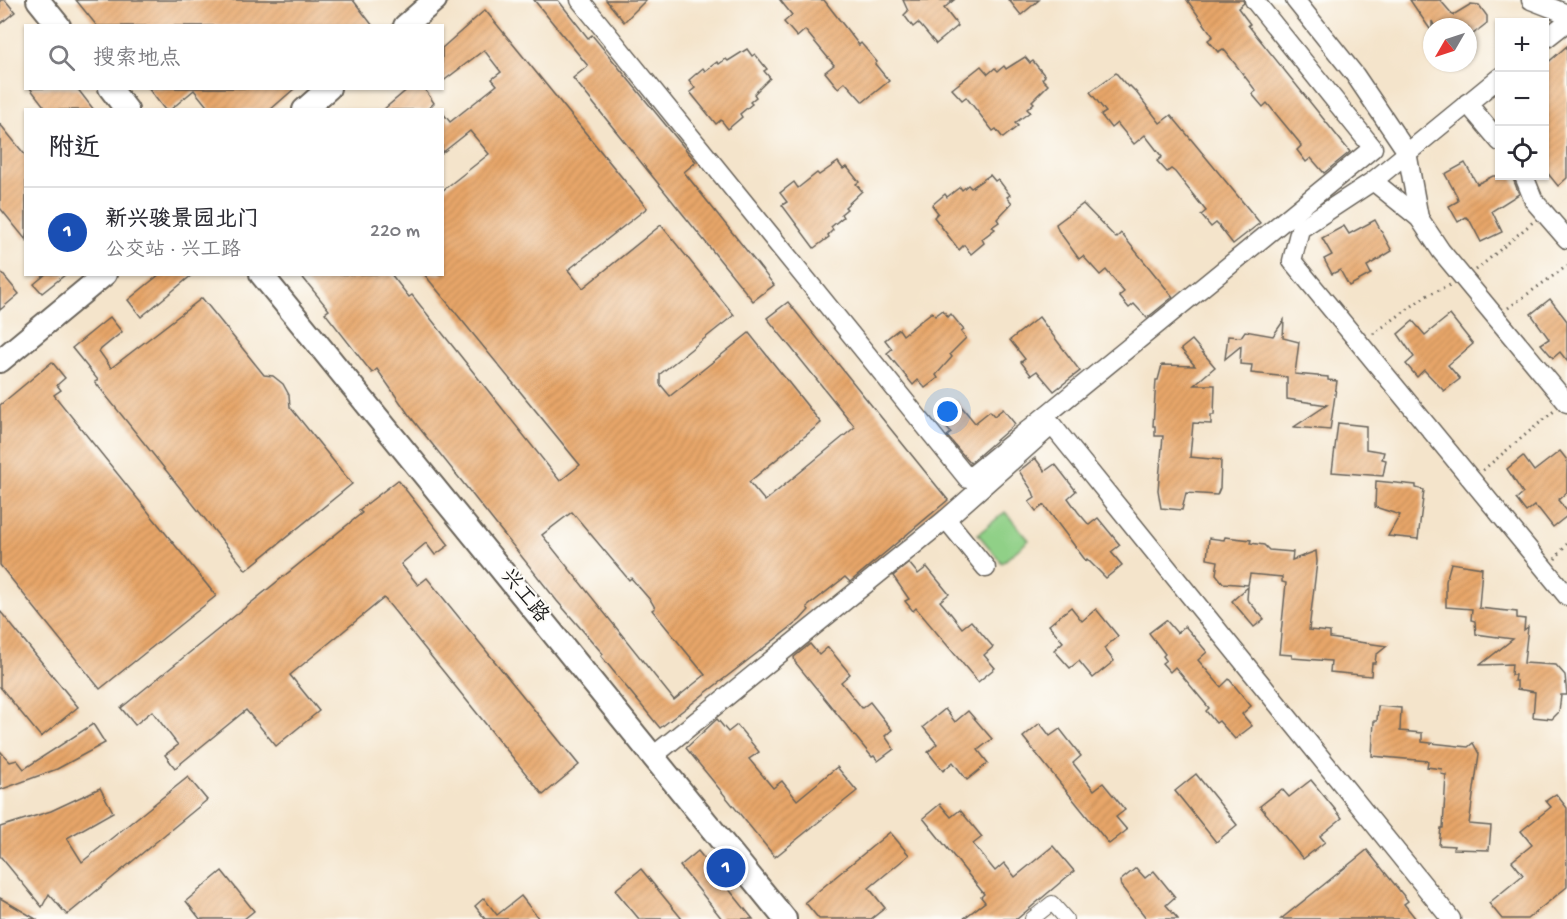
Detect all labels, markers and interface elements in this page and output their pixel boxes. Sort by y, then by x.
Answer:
north arrow [1423,18,1477,72]
map controls [1495,18,1549,180]
button: + [1495,18,1549,72]
search box [24,24,444,90]
icon: search [45,41,78,74]
text: 搜索地点 [93,47,181,73]
button: − [1495,72,1549,126]
button: locate [1495,126,1549,180]
text: 附近 [48,135,100,166]
text: 新兴骏景园北门 [105,208,259,234]
text: 1 [63,221,72,244]
text: 220 m [370,221,420,244]
text: 公交站 · 兴工路 [105,240,241,263]
your location [933,397,962,426]
street label: 兴工路 [493,563,554,629]
pin: 1 [706,846,746,890]

